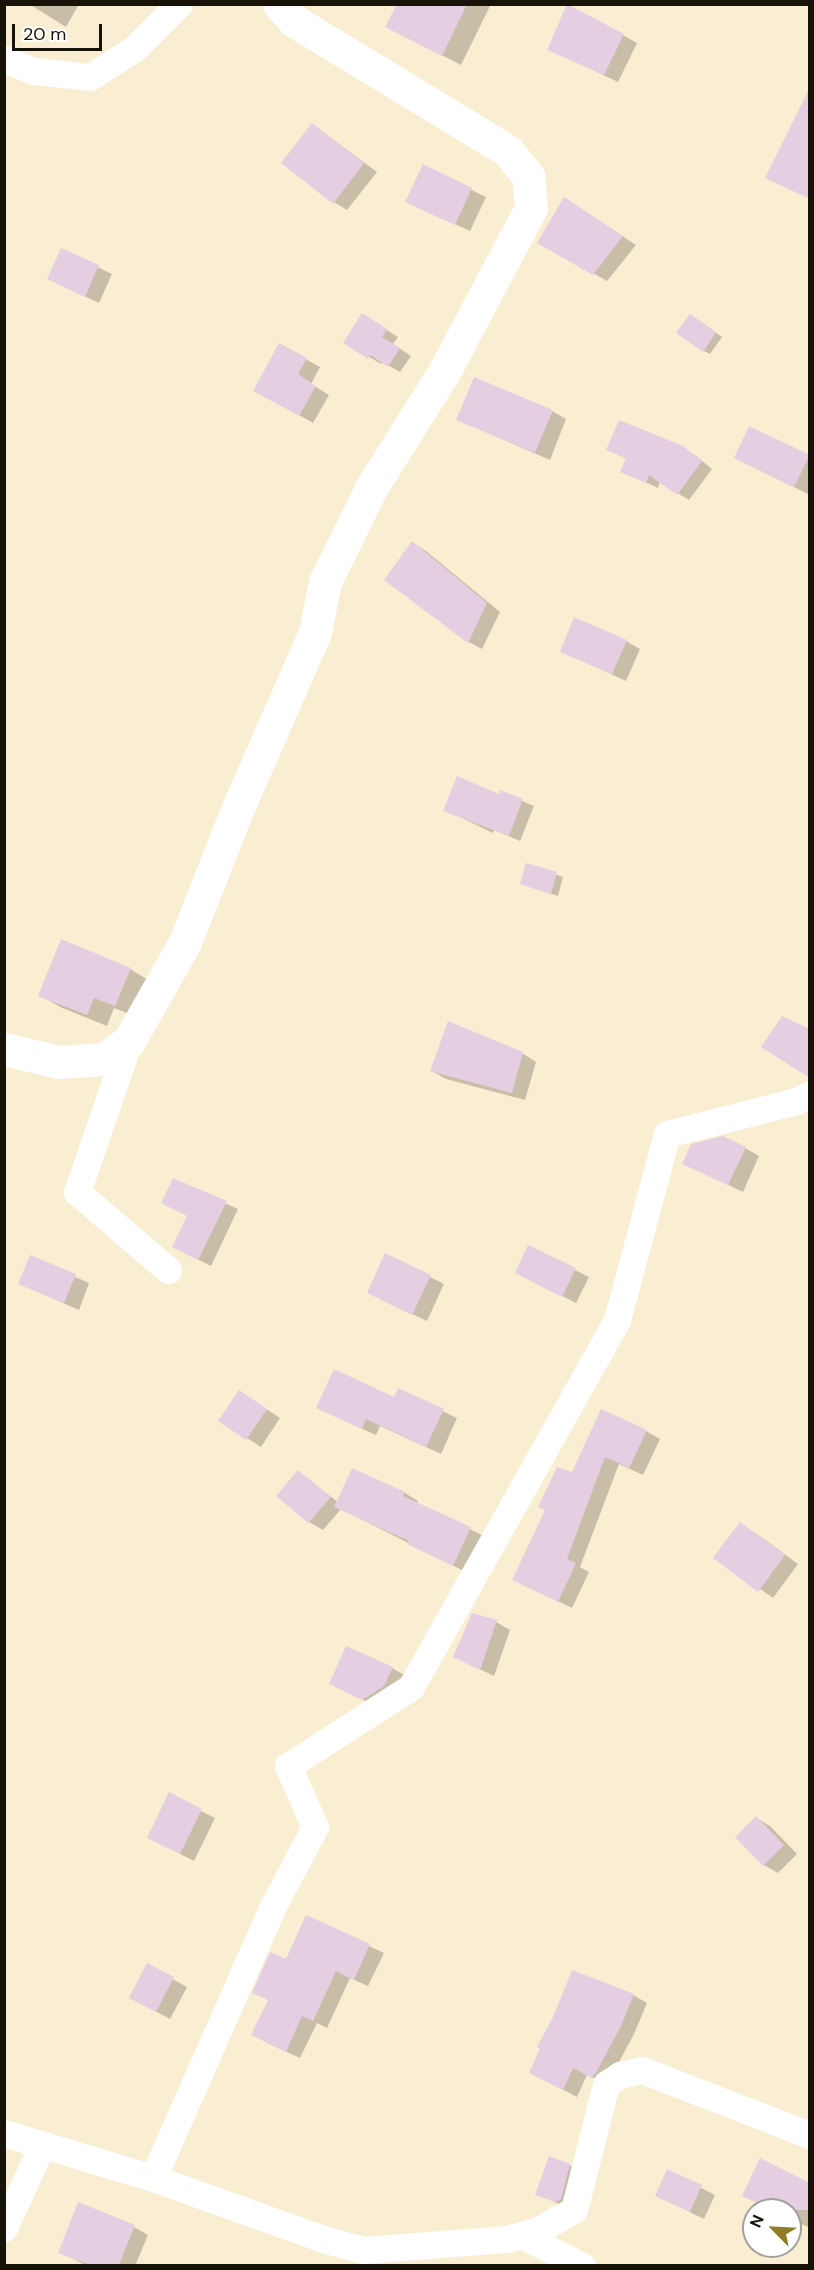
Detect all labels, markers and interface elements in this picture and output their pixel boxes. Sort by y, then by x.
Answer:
scale bar [15,12,105,50]
text: 20 m [23,22,66,46]
north arrow [742,2198,802,2258]
text: N [745,2212,769,2231]

